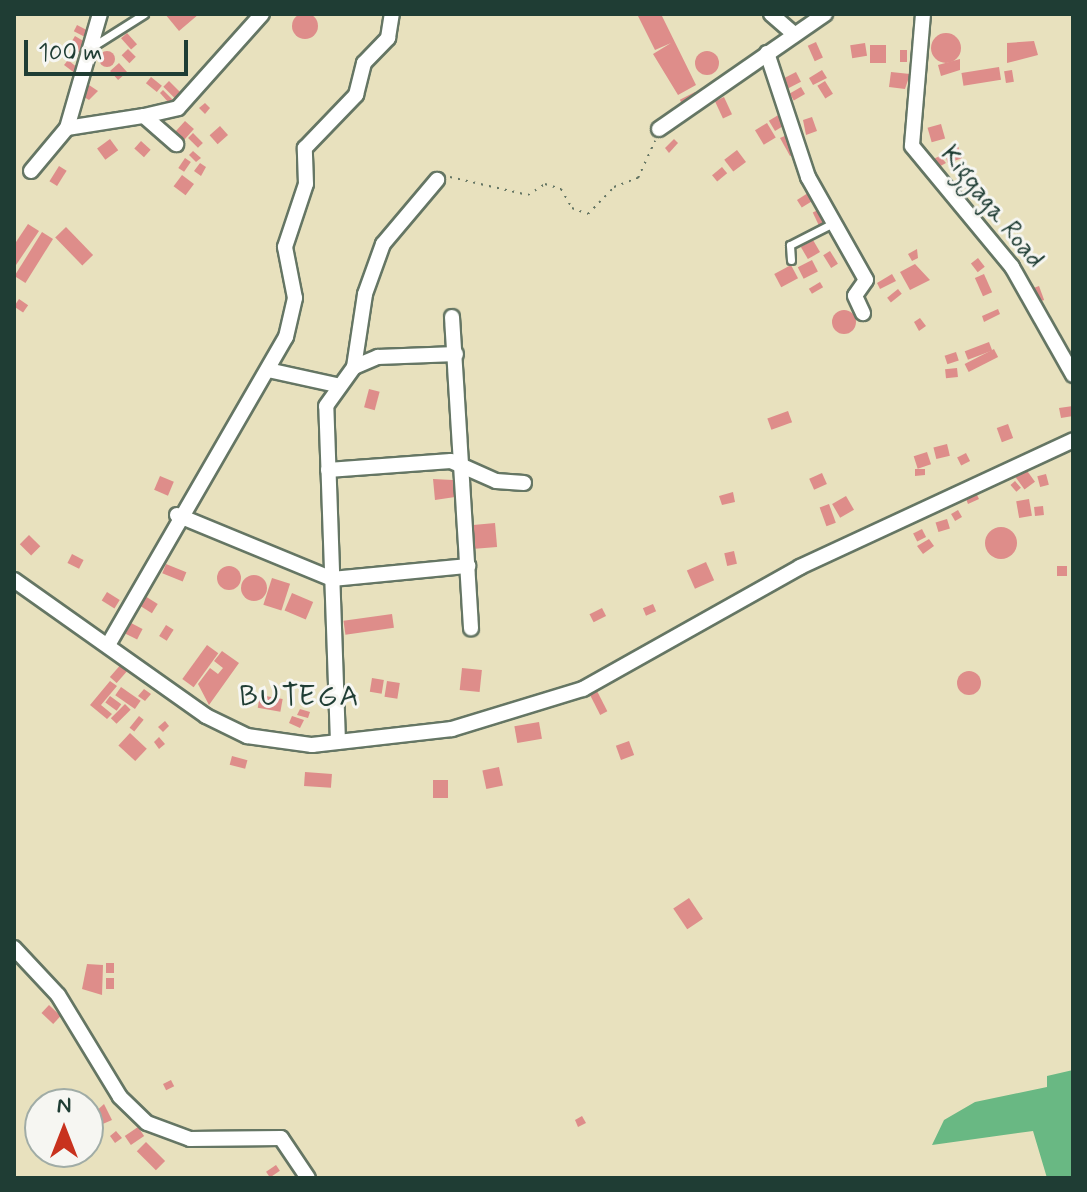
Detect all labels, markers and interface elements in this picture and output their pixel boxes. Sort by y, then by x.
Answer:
scale bar [28,24,192,74]
text: 100 m [38,38,102,69]
street label: Kiggaga Road [932,141,1050,275]
district label: BUTEGA [234,679,366,715]
north arrow [24,1088,104,1168]
text: N [57,1092,71,1120]

